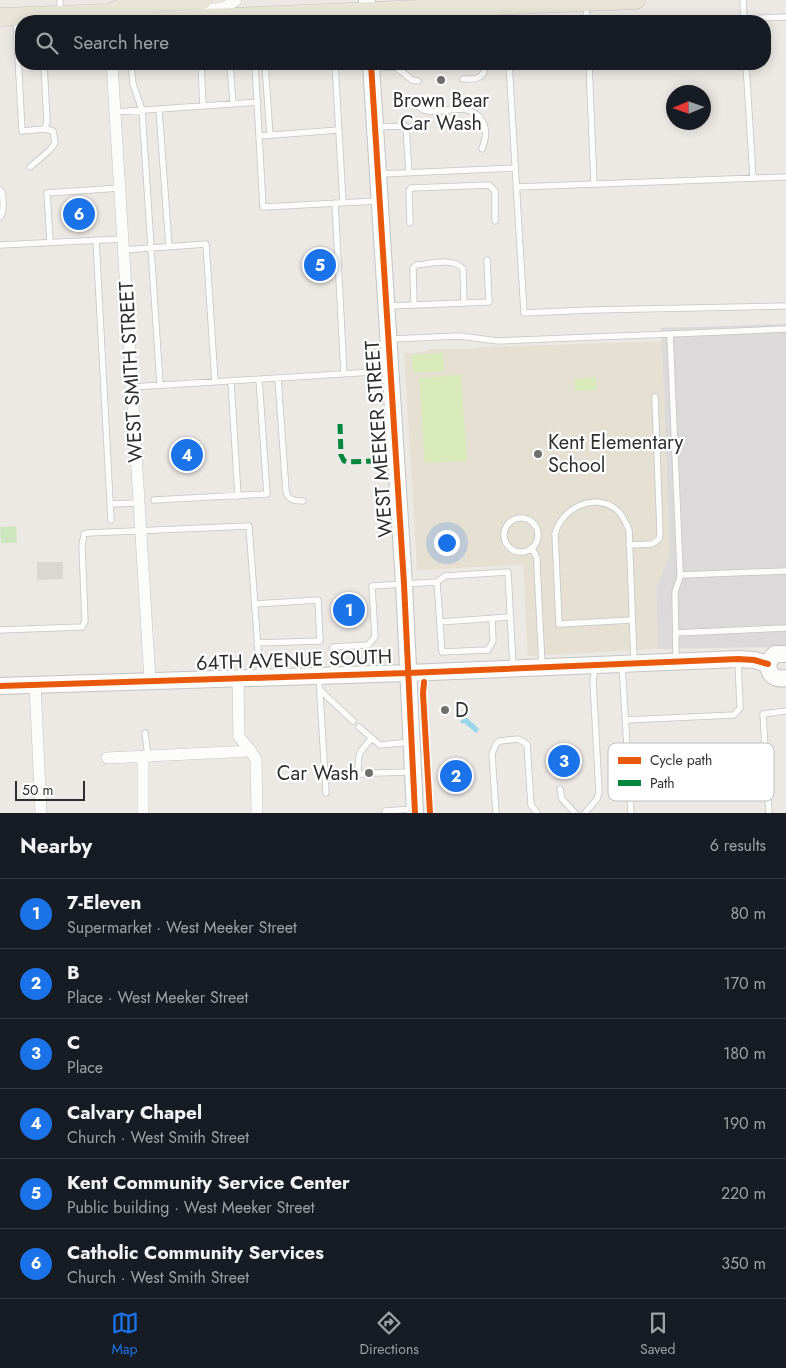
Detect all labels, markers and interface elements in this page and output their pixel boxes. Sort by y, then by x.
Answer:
search box [15,15,771,70]
icon: search [33,29,61,57]
text: Search here [73,29,169,56]
marker: Brown Bear Car Wash [435,74,447,86]
north arrow [666,85,711,130]
place label: Brown Bear Car Wash [393,86,489,138]
pin: 6 [63,195,95,233]
pin: 5 [304,246,336,284]
street label: WEST SMITH STREET [112,280,150,463]
street label: WEST MEEKER STREET [358,339,400,539]
place label: Kent Elementary School [548,428,683,480]
pin: 4 [171,436,203,474]
marker: Kent Elementary School [532,448,544,460]
your location [434,530,460,556]
pin: 1 [333,591,365,629]
street label: 64TH AVENUE SOUTH [196,642,392,678]
place label: D [455,696,469,725]
marker: D [439,704,451,716]
pin: 3 [548,742,580,780]
legend [608,743,774,801]
text: Cycle path [650,750,712,770]
pin: 2 [440,757,472,795]
place label: Car Wash [277,759,359,788]
marker: Car Wash [363,767,375,779]
text: Path [650,773,675,793]
scale bar [15,778,85,801]
text: 50 m [22,780,53,800]
text: Nearby [20,831,92,861]
text: 6 results [710,834,766,857]
text: 7-Eleven [67,889,141,916]
text: 1 [32,902,40,925]
text: 80 m [730,902,766,925]
text: Supermarket · West Meeker Street [67,916,297,939]
text: B [67,959,80,986]
text: 2 [31,972,41,995]
text: 170 m [724,972,766,995]
text: Place · West Meeker Street [67,986,248,1009]
text: C [67,1029,80,1056]
text: 3 [31,1042,41,1065]
text: 180 m [723,1042,766,1065]
text: Place [67,1056,103,1079]
text: Calvary Chapel [67,1099,202,1126]
text: 4 [30,1112,42,1135]
text: 190 m [723,1112,766,1135]
text: Church · West Smith Street [67,1126,249,1149]
text: Kent Community Service Center [67,1169,350,1196]
text: 5 [31,1182,41,1205]
text: 220 m [721,1182,766,1205]
text: Public building · West Meeker Street [67,1196,315,1219]
text: Catholic Community Services [67,1239,324,1266]
text: 6 [31,1252,41,1275]
text: 350 m [721,1252,766,1275]
text: Church · West Smith Street [67,1266,249,1289]
tab: Map [111,1309,139,1359]
tab: Directions [360,1309,419,1359]
tab: Saved [640,1309,675,1359]

